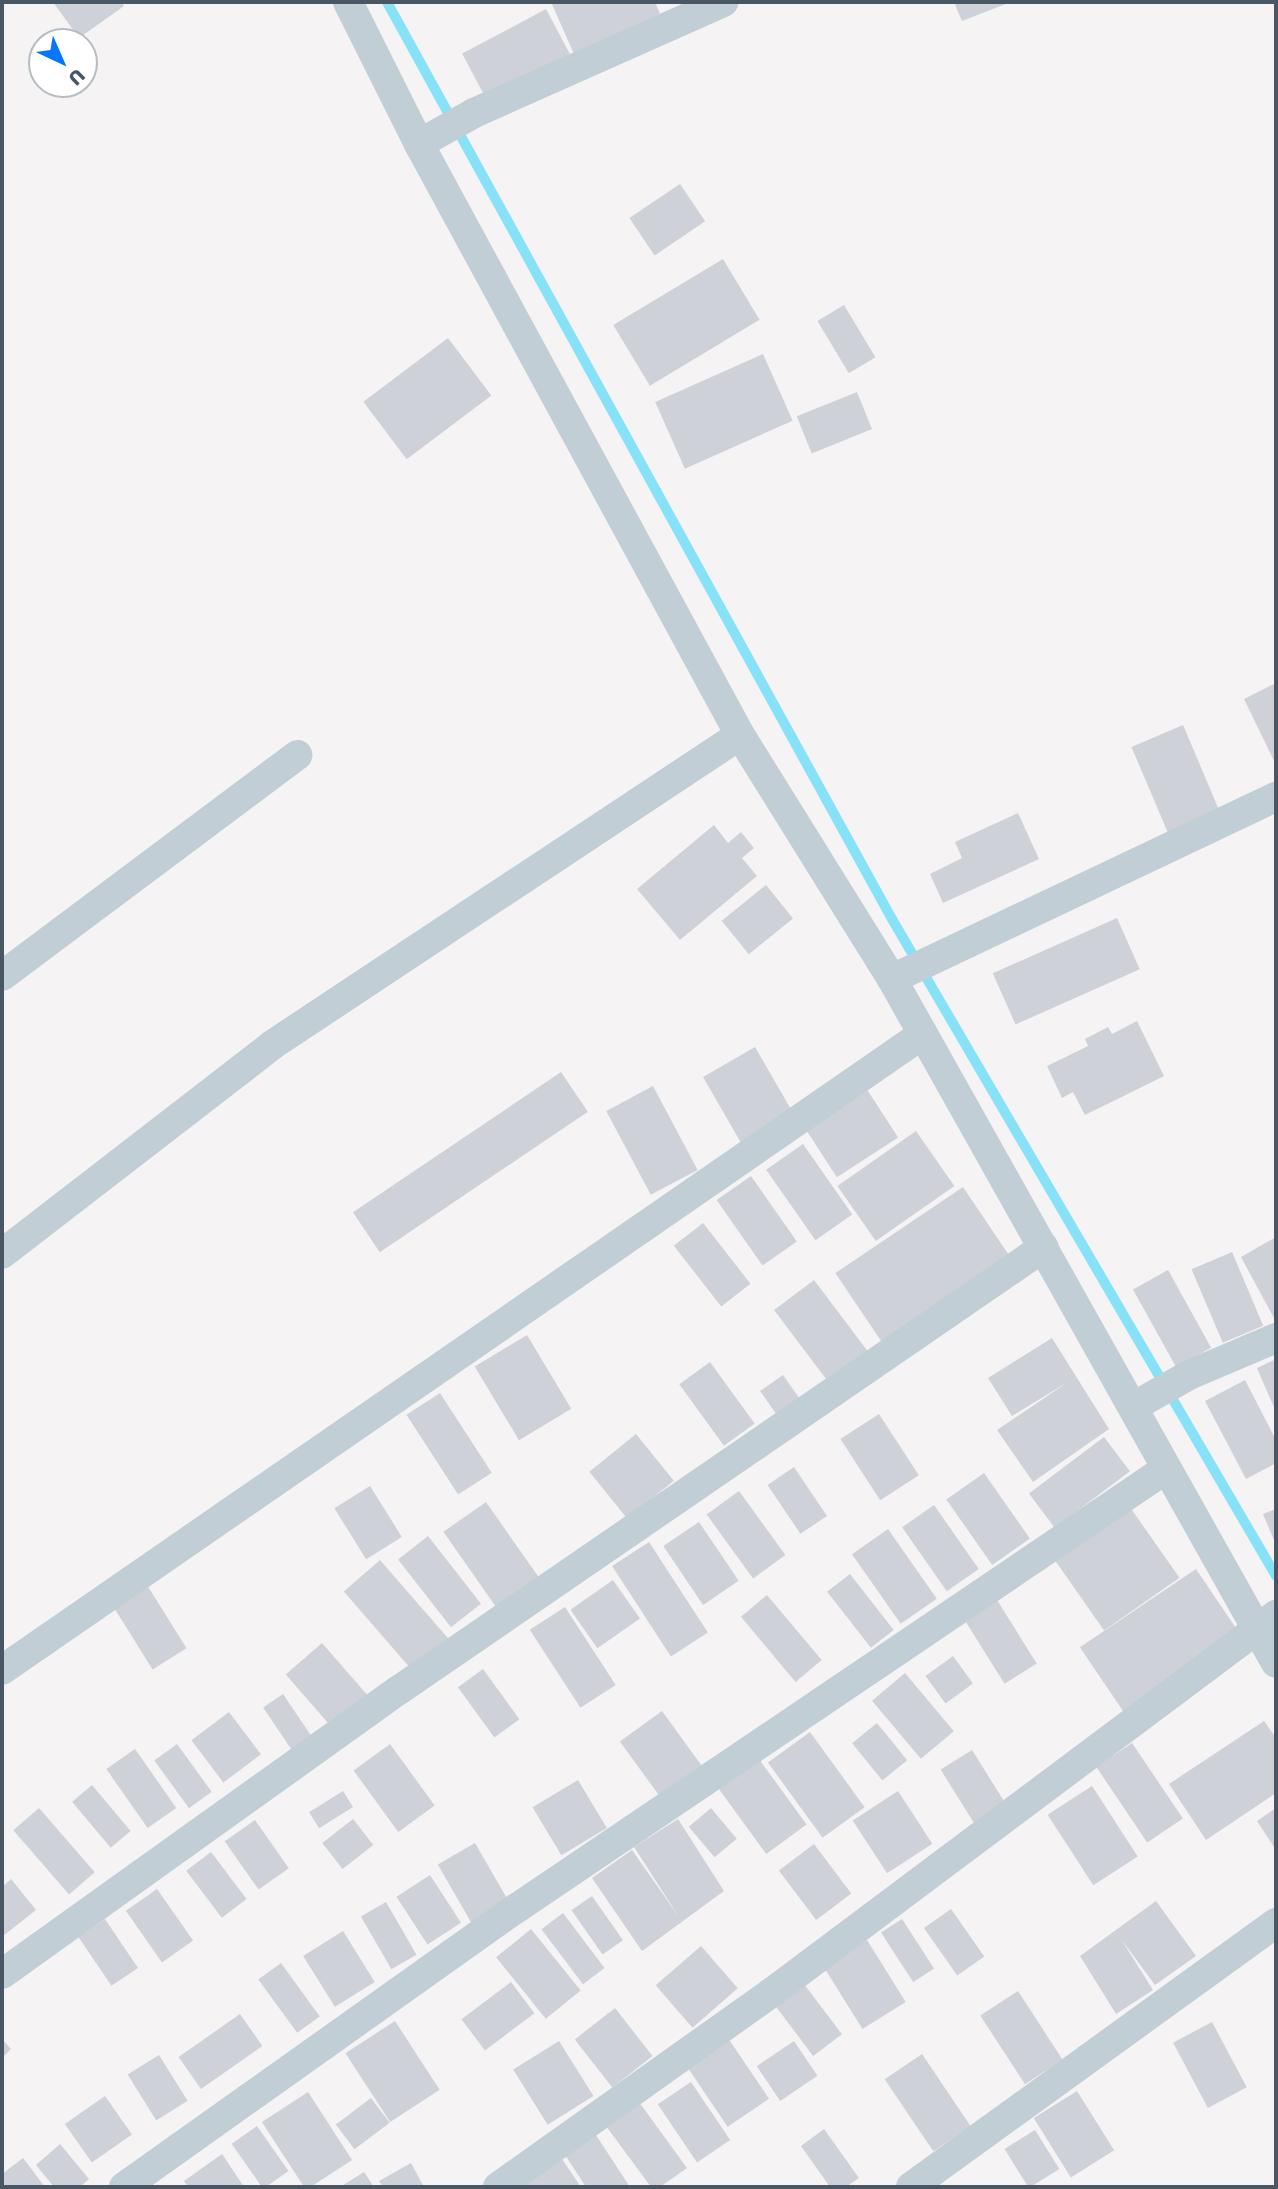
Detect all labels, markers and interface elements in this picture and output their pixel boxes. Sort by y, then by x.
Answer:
north arrow [28,28,98,98]
text: U [64,64,89,90]

